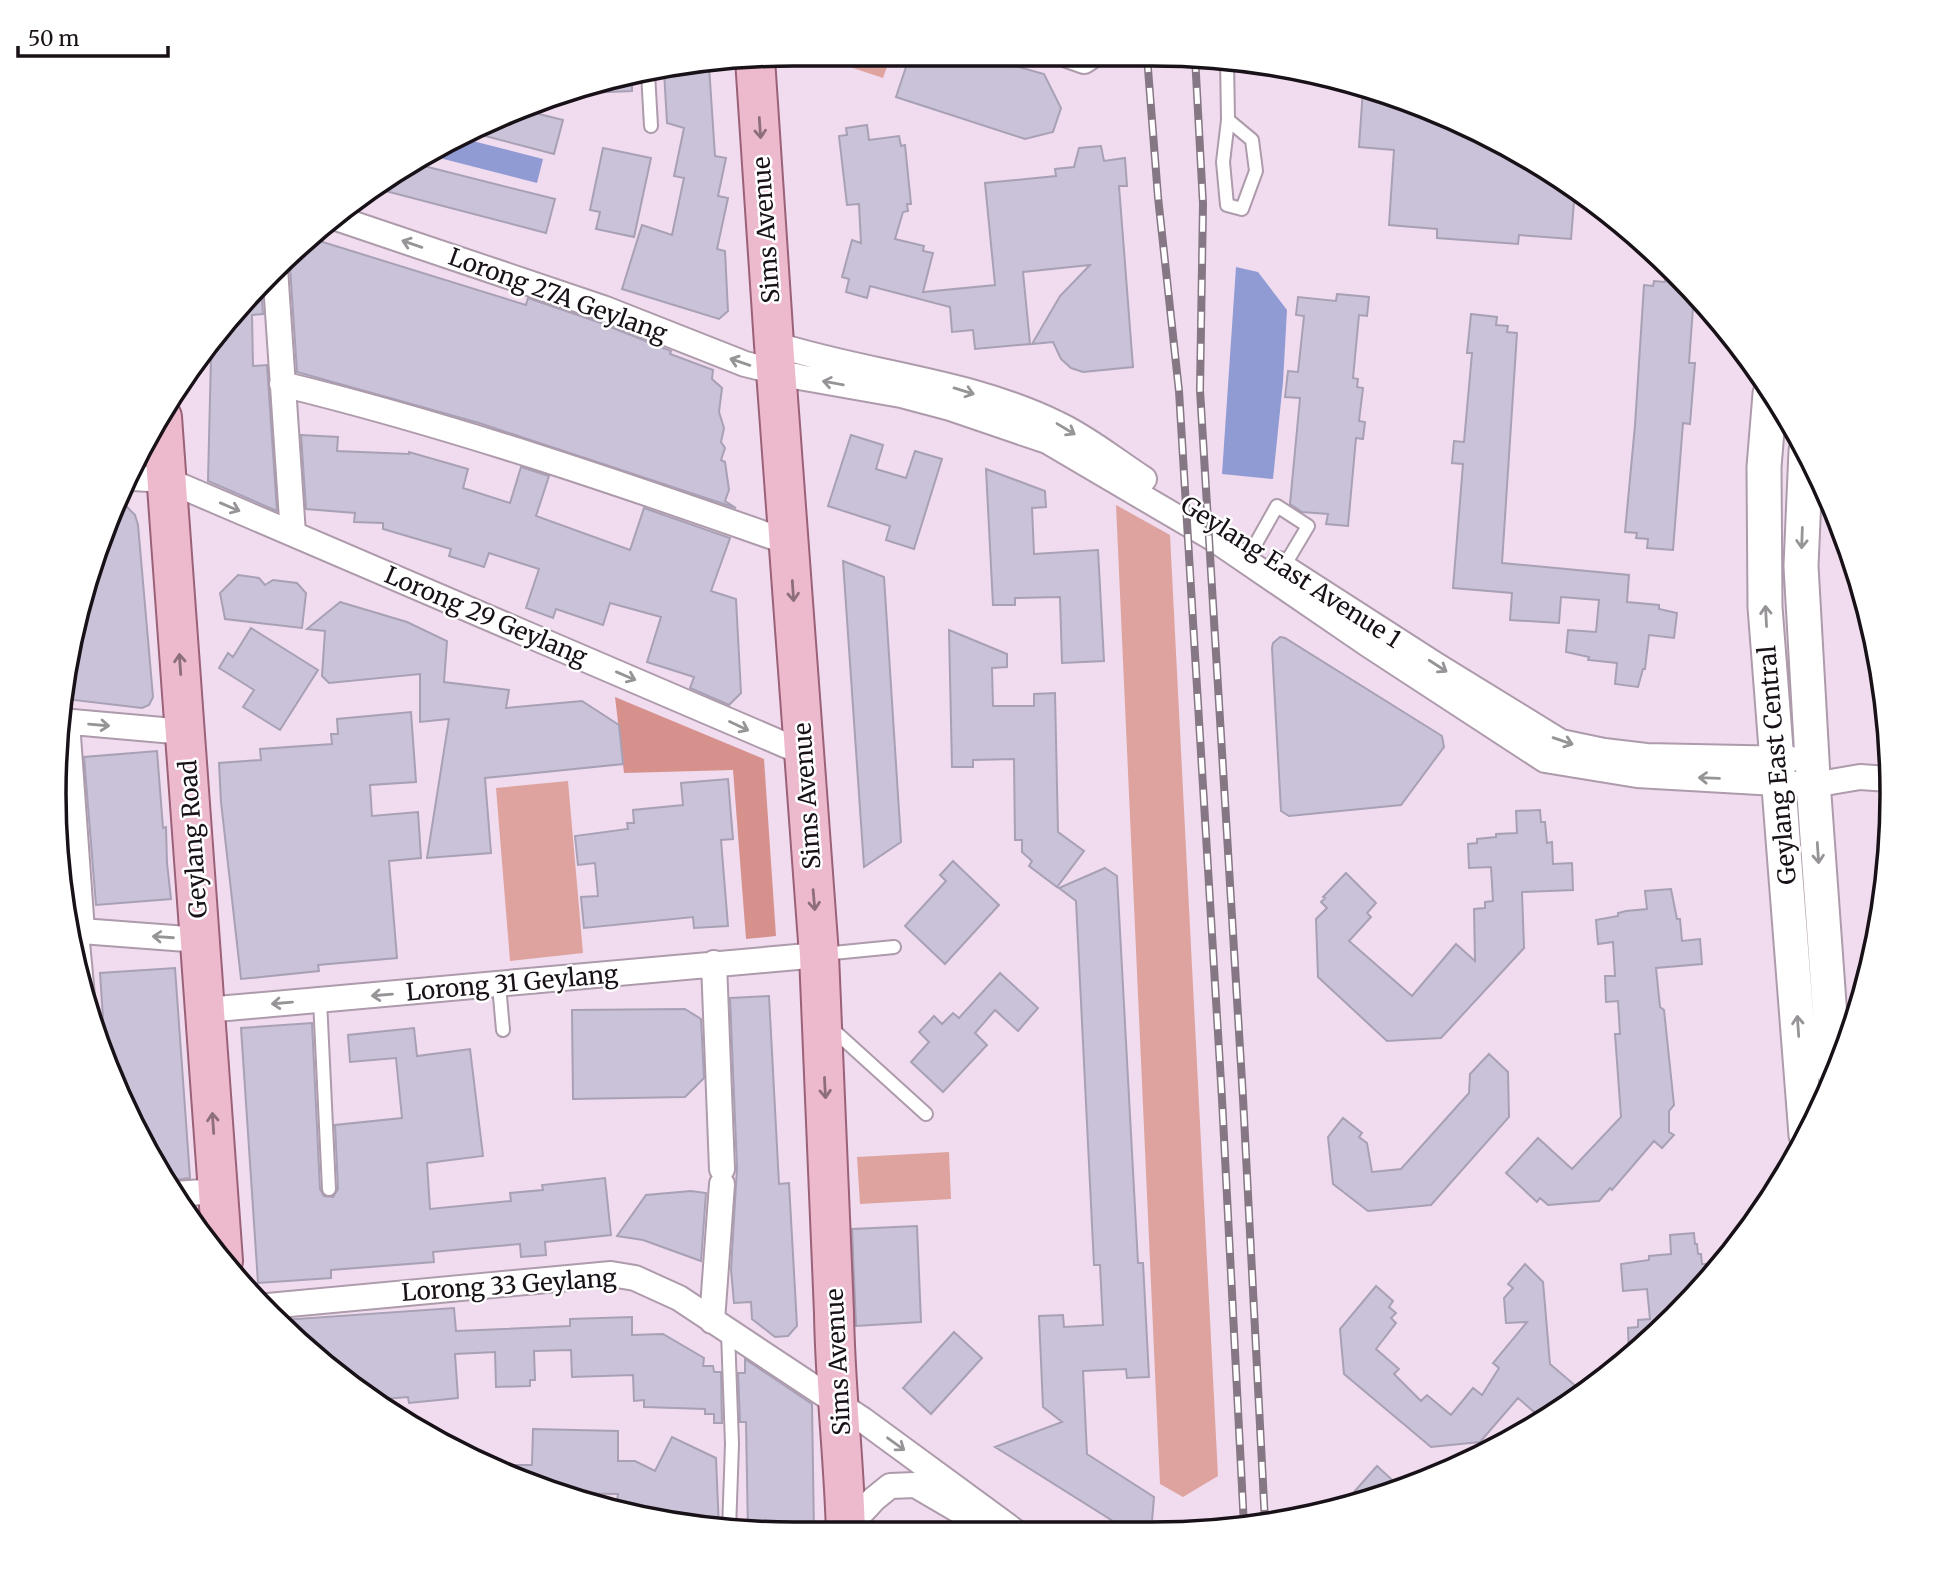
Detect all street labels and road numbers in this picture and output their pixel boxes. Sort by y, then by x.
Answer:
street label: Sims Avenue [745,156,787,304]
street label: Lorong 27A Geylang [444,241,672,349]
street label: Geylang East Avenue 1 [1175,489,1407,655]
street label: Lorong 29 Geylang [380,559,593,673]
street label: Geylang East Central [1751,644,1803,886]
street label: Sims Avenue [786,722,828,870]
street label: Geylang Road [172,759,214,919]
street label: Lorong 31 Geylang [405,958,620,1008]
street label: Lorong 33 Geylang [400,1262,618,1308]
street label: Sims Avenue [819,1288,857,1436]

